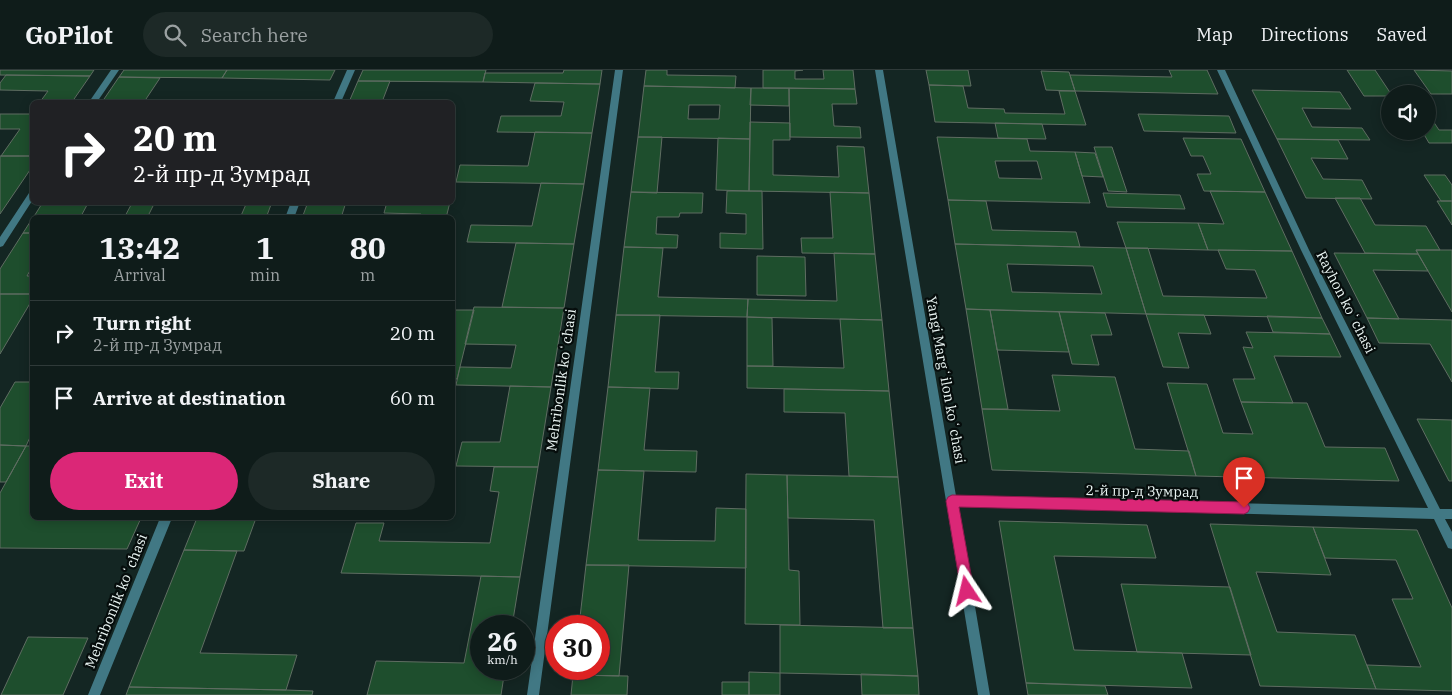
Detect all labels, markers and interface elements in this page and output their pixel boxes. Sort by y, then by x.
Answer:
search box [143,12,493,57]
text: GoPilot [25,19,113,51]
icon: search [161,21,189,49]
text: Search here [201,23,308,47]
text: Map [1196,23,1233,46]
text: Directions [1261,23,1349,46]
text: Saved [1377,23,1427,46]
map controls [1381,85,1436,140]
button: sound [1381,85,1436,140]
text: 20 m [133,115,217,161]
icon: right [50,120,115,185]
text: 2-й пр-д Зумрад [133,159,310,188]
text: 13:42 [99,228,180,267]
text: 1 [256,228,274,267]
text: 80 [350,228,386,267]
street label: Rayhon koʻchasi [1312,248,1380,356]
text: Arrival [114,265,166,285]
text: min [250,265,280,285]
text: m [360,265,375,285]
street label: Yangi Margʻilon koʻchasi [922,295,970,465]
street label: Mehribonlik koʻchasi [542,308,580,452]
text: Turn right [93,311,191,335]
icon: right [50,319,78,347]
text: 20 m [390,321,435,345]
text: 2-й пр-д Зумрад [93,335,222,355]
icon: arrive [50,384,78,412]
text: Arrive at destination [93,386,286,410]
text: 60 m [390,386,435,410]
button: Exit [50,452,238,510]
button: Share [248,452,435,510]
pin [1223,457,1265,508]
icon: arrive [1230,464,1258,492]
street label: 2-й пр-д Зумрад [1085,481,1199,501]
street label: Mehribonlik koʻchasi [81,531,151,671]
position arrow [940,564,992,616]
speed limit sign: 30 [545,615,610,680]
text: 26 [487,625,518,658]
text: km/h [487,652,518,667]

